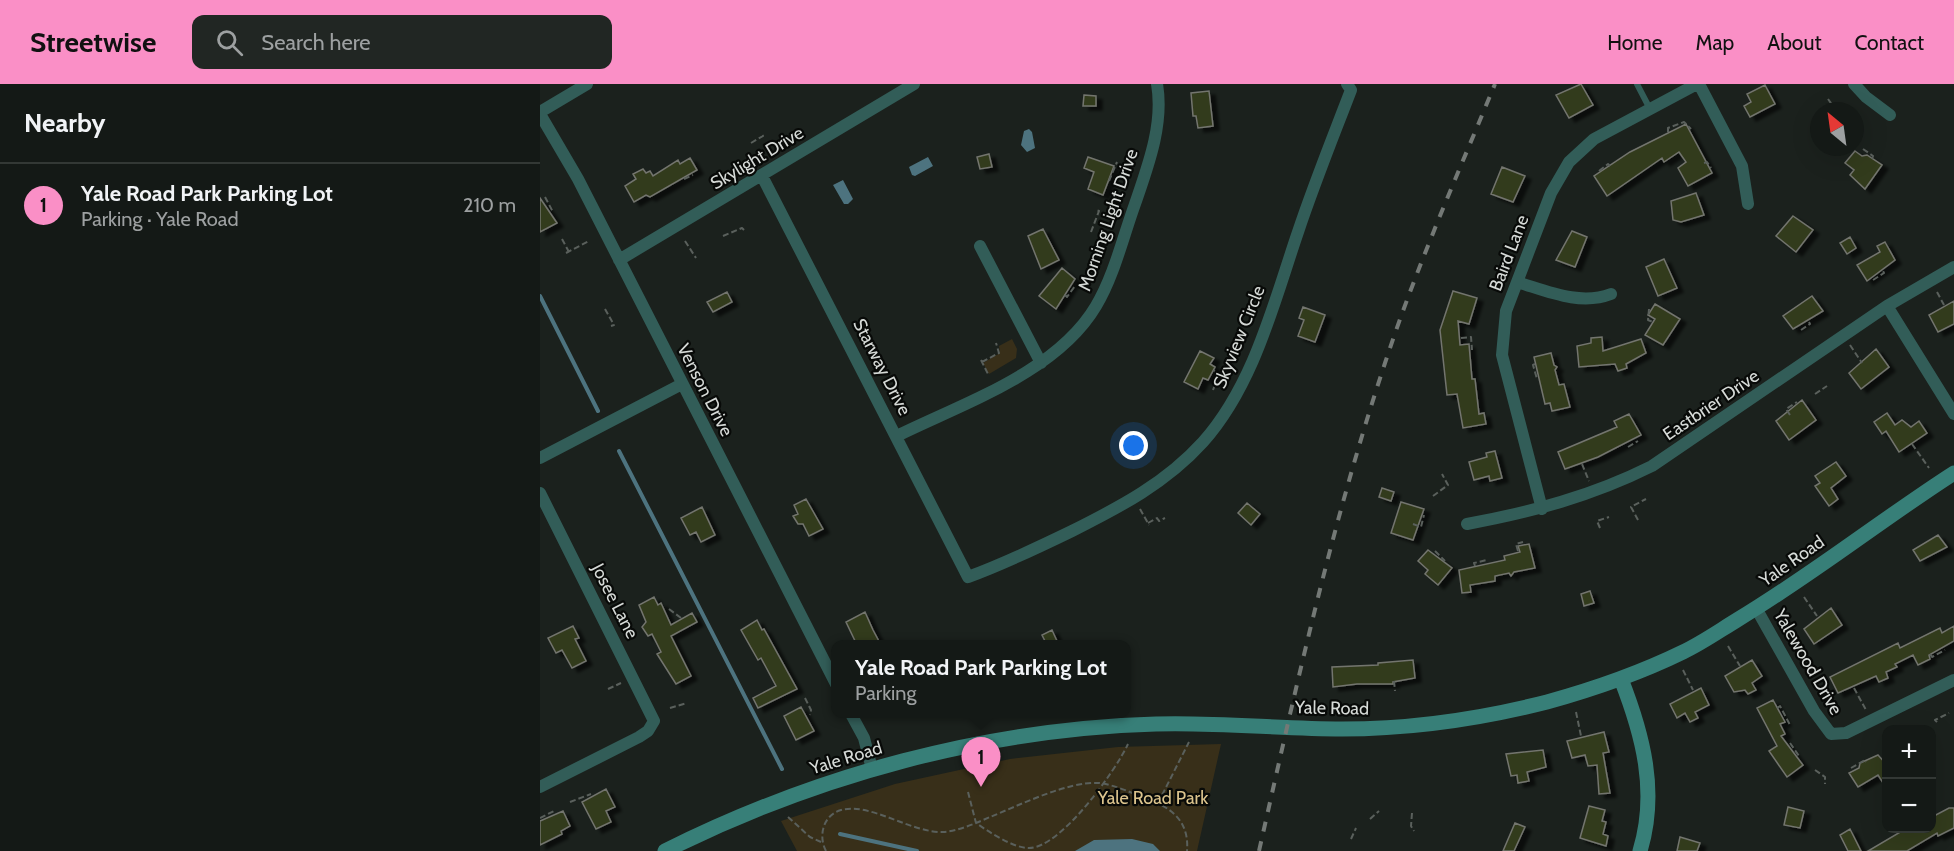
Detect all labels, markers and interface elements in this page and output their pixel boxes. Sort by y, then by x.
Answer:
search box [192,15,612,69]
text: Streetwise [30,25,156,59]
icon: search [213,26,246,59]
text: Search here [261,29,371,56]
text: Home [1607,30,1663,55]
text: Map [1696,30,1734,55]
text: About [1767,30,1821,55]
text: Contact [1854,30,1924,55]
north arrow [1810,102,1864,156]
text: Nearby [24,107,105,139]
street label: Skylight Drive [706,122,808,194]
street label: Morning Light Drive [1073,146,1143,294]
text: Yale Road Park Parking Lot [81,180,333,207]
text: 1 [40,193,47,217]
text: 210 m [463,193,516,217]
text: Parking · Yale Road [81,207,239,231]
street label: Baird Lane [1484,212,1534,294]
street label: Skyview Circle [1208,282,1270,392]
street label: Starway Drive [848,315,916,419]
street label: Venson Drive [672,340,738,440]
street label: Eastbrier Drive [1659,365,1763,445]
your location [1119,431,1148,460]
street label: Yale Road [1755,531,1829,592]
street label: Josee Lane [586,559,643,642]
street label: Yalewood Drive [1768,604,1847,719]
popup [831,640,1131,718]
text: Yale Road Park Parking Lot [855,654,1107,681]
text: Parking [855,681,916,705]
street label: Yale Road [1294,696,1369,720]
map controls [1882,725,1936,833]
button: + [1882,725,1936,779]
street label: Yale Road [806,737,885,780]
pin: 1 [962,738,1000,787]
button: − [1882,779,1936,833]
park label: Yale Road Park [1097,787,1209,809]

